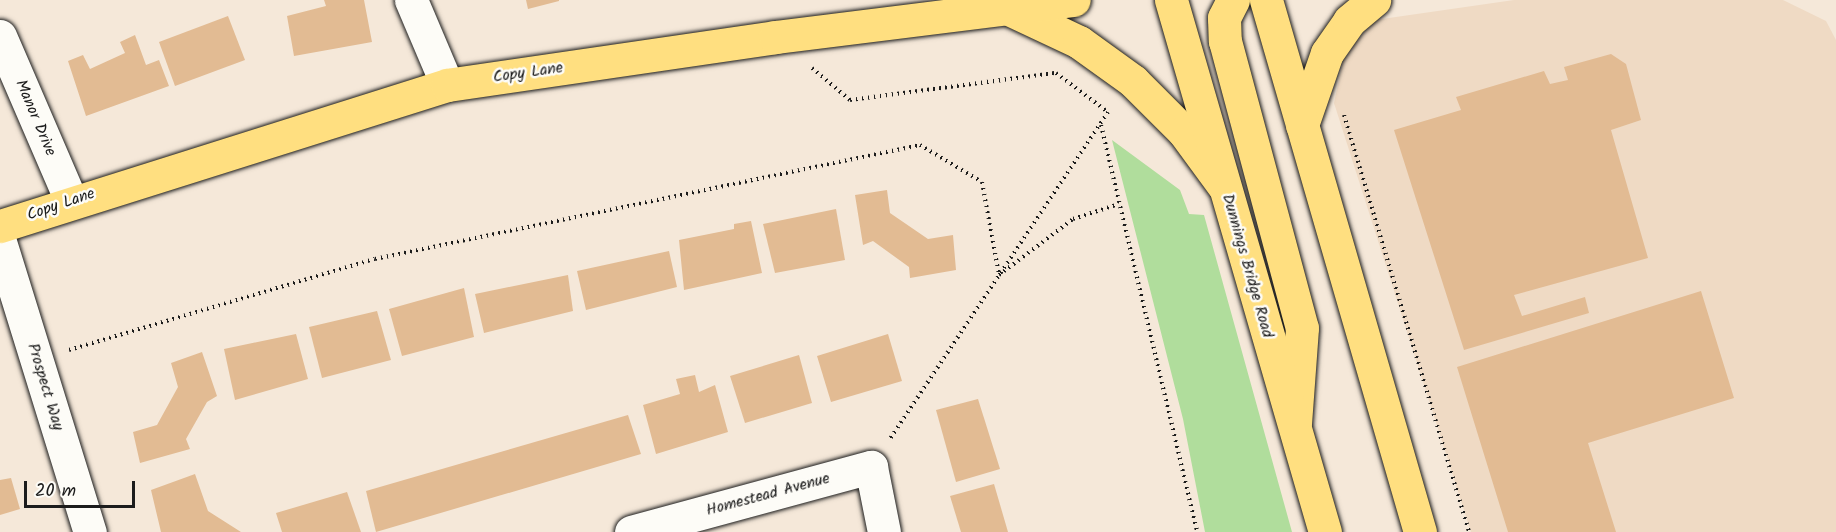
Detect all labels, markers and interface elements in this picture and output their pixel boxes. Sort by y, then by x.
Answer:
street label: Copy Lane [492,59,564,87]
street label: Manor Drive [10,77,60,159]
street label: Copy Lane [25,184,97,226]
street label: Dunnings Bridge Road [1217,192,1277,340]
street label: Prospect Way [23,341,67,433]
scale bar [27,469,138,507]
street label: Homestead Avenue [704,469,832,521]
text: 20 m [35,477,76,506]

